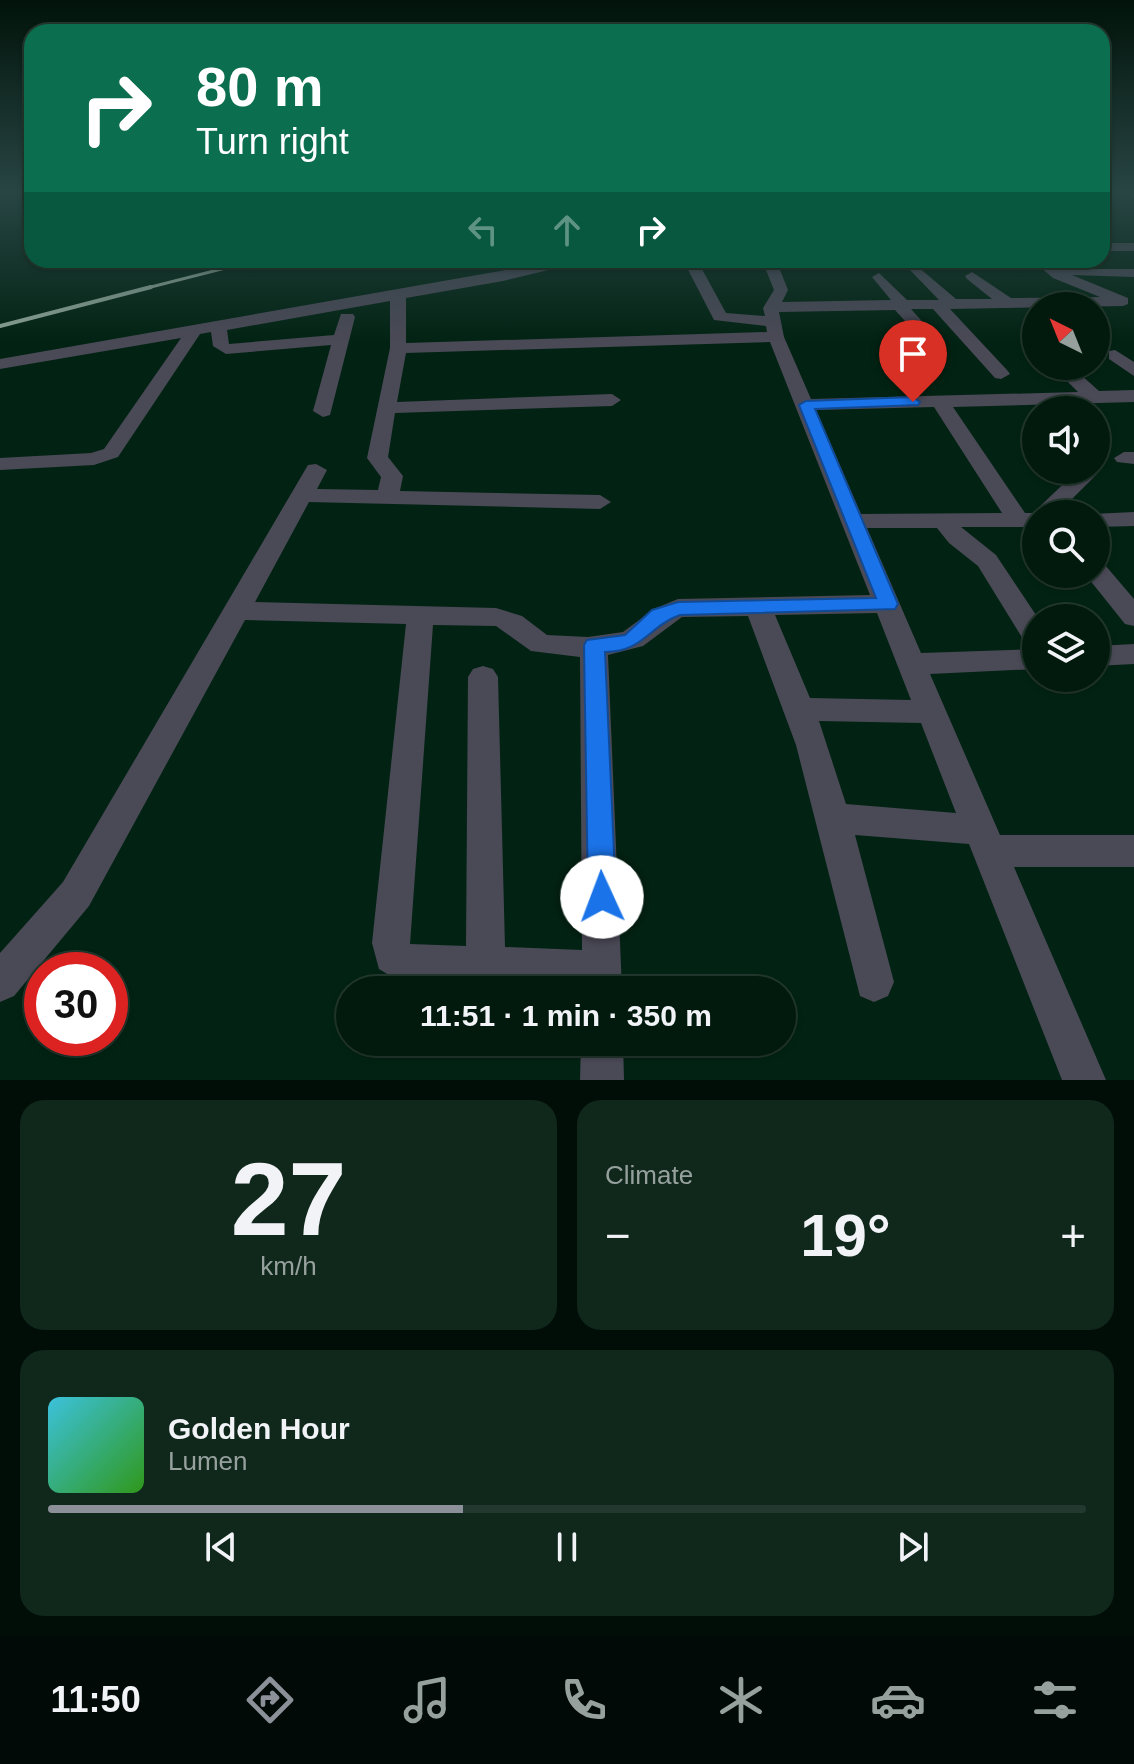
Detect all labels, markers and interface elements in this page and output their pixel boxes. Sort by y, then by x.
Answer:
text: 80 m [196,55,324,118]
icon: right [64,56,168,160]
text: Turn right [196,121,349,162]
icon: left [461,208,505,252]
icon: ahead [545,208,589,252]
icon: right [629,208,673,252]
north arrow [1022,292,1110,380]
map controls [1022,292,1110,692]
pin [879,320,947,402]
icon: arrive [891,332,935,376]
button: sound [1022,396,1110,484]
button: search [1022,500,1110,588]
button: layers [1022,604,1110,692]
position arrow [560,855,644,939]
speed limit sign: 30 [24,952,128,1056]
text: 11:51 · 1 min · 350 m [420,999,712,1032]
text: 27 [231,1141,346,1257]
text: Climate [605,1160,693,1190]
text: 19° [800,1202,891,1269]
text: − [605,1211,631,1260]
text: + [1060,1211,1086,1260]
text: km/h [260,1251,317,1281]
text: Golden Hour [168,1412,350,1445]
text: Lumen [168,1446,248,1476]
icon: previous [199,1525,243,1569]
icon: pause [545,1525,589,1569]
icon: next [891,1525,935,1569]
icon: directions [242,1672,298,1728]
icon: music [399,1672,455,1728]
icon: phone [556,1672,612,1728]
icon: climate [713,1672,769,1728]
icon: car [870,1672,926,1728]
icon: filters [1027,1672,1083,1728]
text: 11:50 [51,1679,141,1720]

